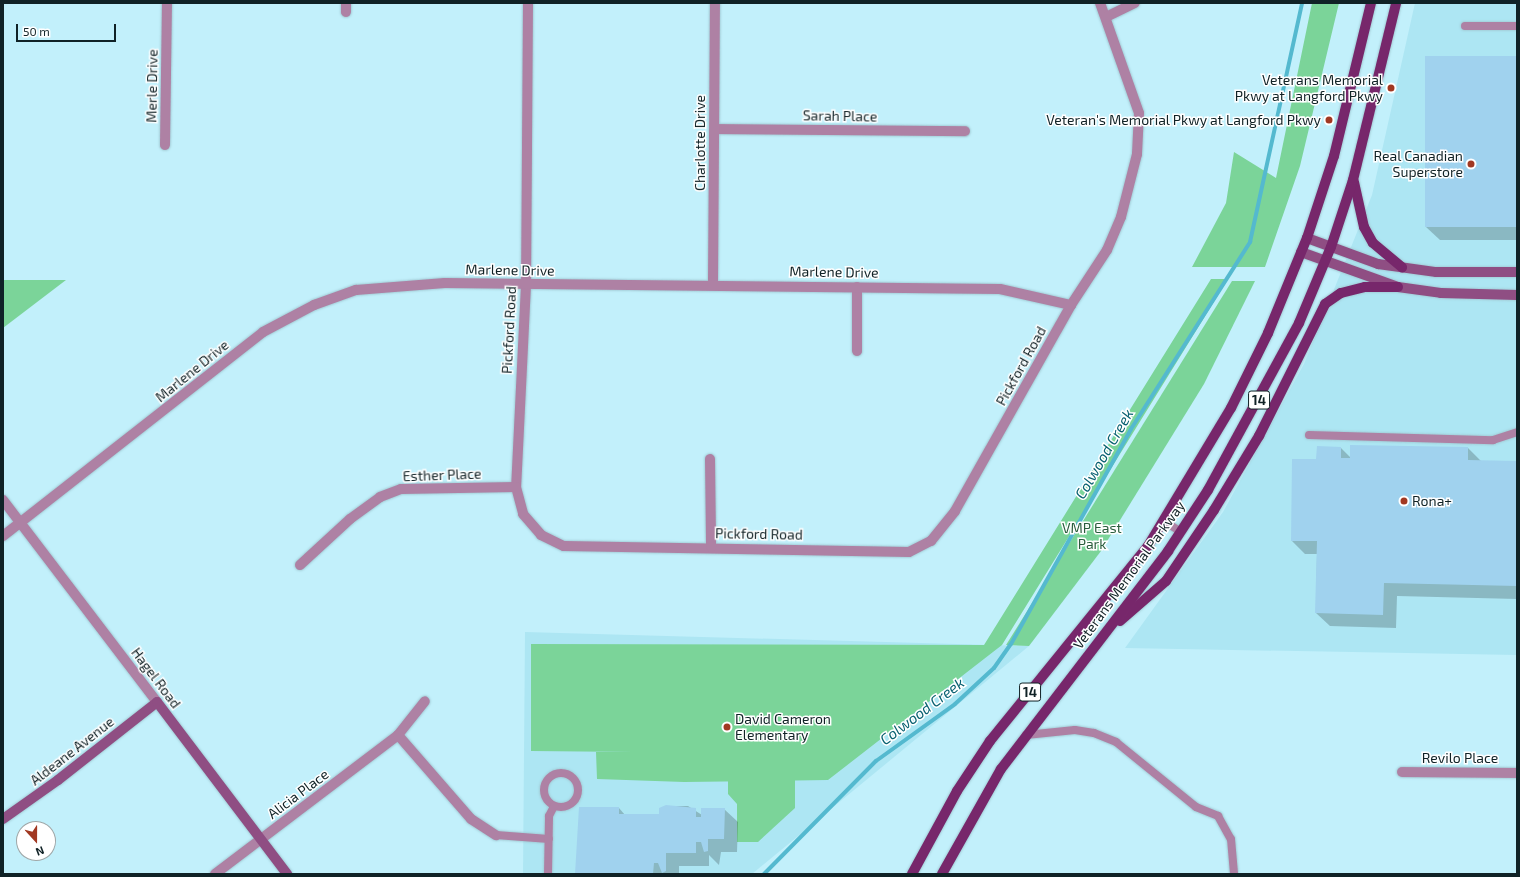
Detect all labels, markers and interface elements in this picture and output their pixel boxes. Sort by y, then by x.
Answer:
scale bar [18,16,118,42]
text: 50 m [23,24,50,38]
street label: Merle Drive [143,49,161,123]
place label: Veterans Memorial Pkwy at Langford Pkwy [1234,72,1383,104]
marker: Veterans Memorial Pkwy at Langford Pkwy [1386,83,1396,93]
street label: Charlotte Drive [692,95,708,191]
street label: Sarah Place [803,107,877,125]
place label: Veteran's Memorial Pkwy at Langford Pkwy [1046,112,1321,128]
marker: Veteran's Memorial Pkwy at Langford Pkwy [1324,115,1334,125]
place label: Real Canadian Superstore [1373,148,1463,180]
marker: Real Canadian Superstore [1466,159,1476,169]
street label: Marlene Drive [465,261,555,279]
street label: Marlene Drive [789,263,879,281]
street label: Pickford Road [498,286,520,374]
street label: Pickford Road [992,324,1050,408]
street label: Marlene Drive [152,336,232,406]
road number: 14 [1248,389,1270,411]
water label: Colwood Creek [1071,406,1137,502]
street label: Esther Place [402,465,482,485]
place label: Rona+ [1412,493,1452,509]
marker: Rona+ [1399,496,1409,506]
street label: Veterans Memorial Parkway [1070,498,1188,652]
park label: VMP East Park [1062,520,1122,552]
street label: Pickford Road [715,525,803,543]
street label: Hagel Road [128,644,184,712]
water label: Colwood Creek [876,673,968,749]
road number: 14 [1019,681,1041,703]
place label: David Cameron Elementary [735,711,831,744]
street label: Aldeane Avenue [27,713,117,789]
marker: David Cameron Elementary [722,722,732,732]
street label: Revilo Place [1422,750,1498,766]
street label: Alicia Place [264,766,332,822]
north arrow [16,821,56,861]
text: N [34,844,46,859]

